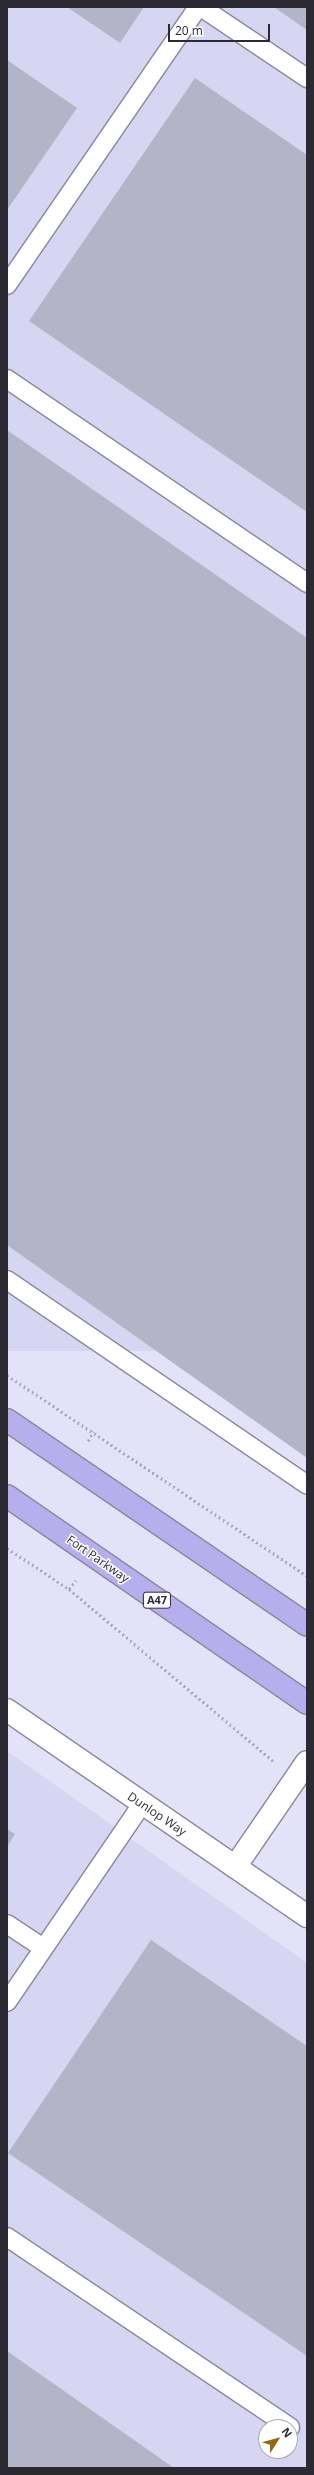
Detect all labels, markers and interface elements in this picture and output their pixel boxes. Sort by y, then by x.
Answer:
scale bar [170,16,272,42]
text: 20 m [175,22,203,39]
street label: Fort Parkway [64,1532,132,1586]
road number: A47 [142,1591,172,1609]
street label: Dunlop Way [125,1789,189,1839]
north arrow [258,2419,298,2459]
text: N [279,2424,296,2440]

